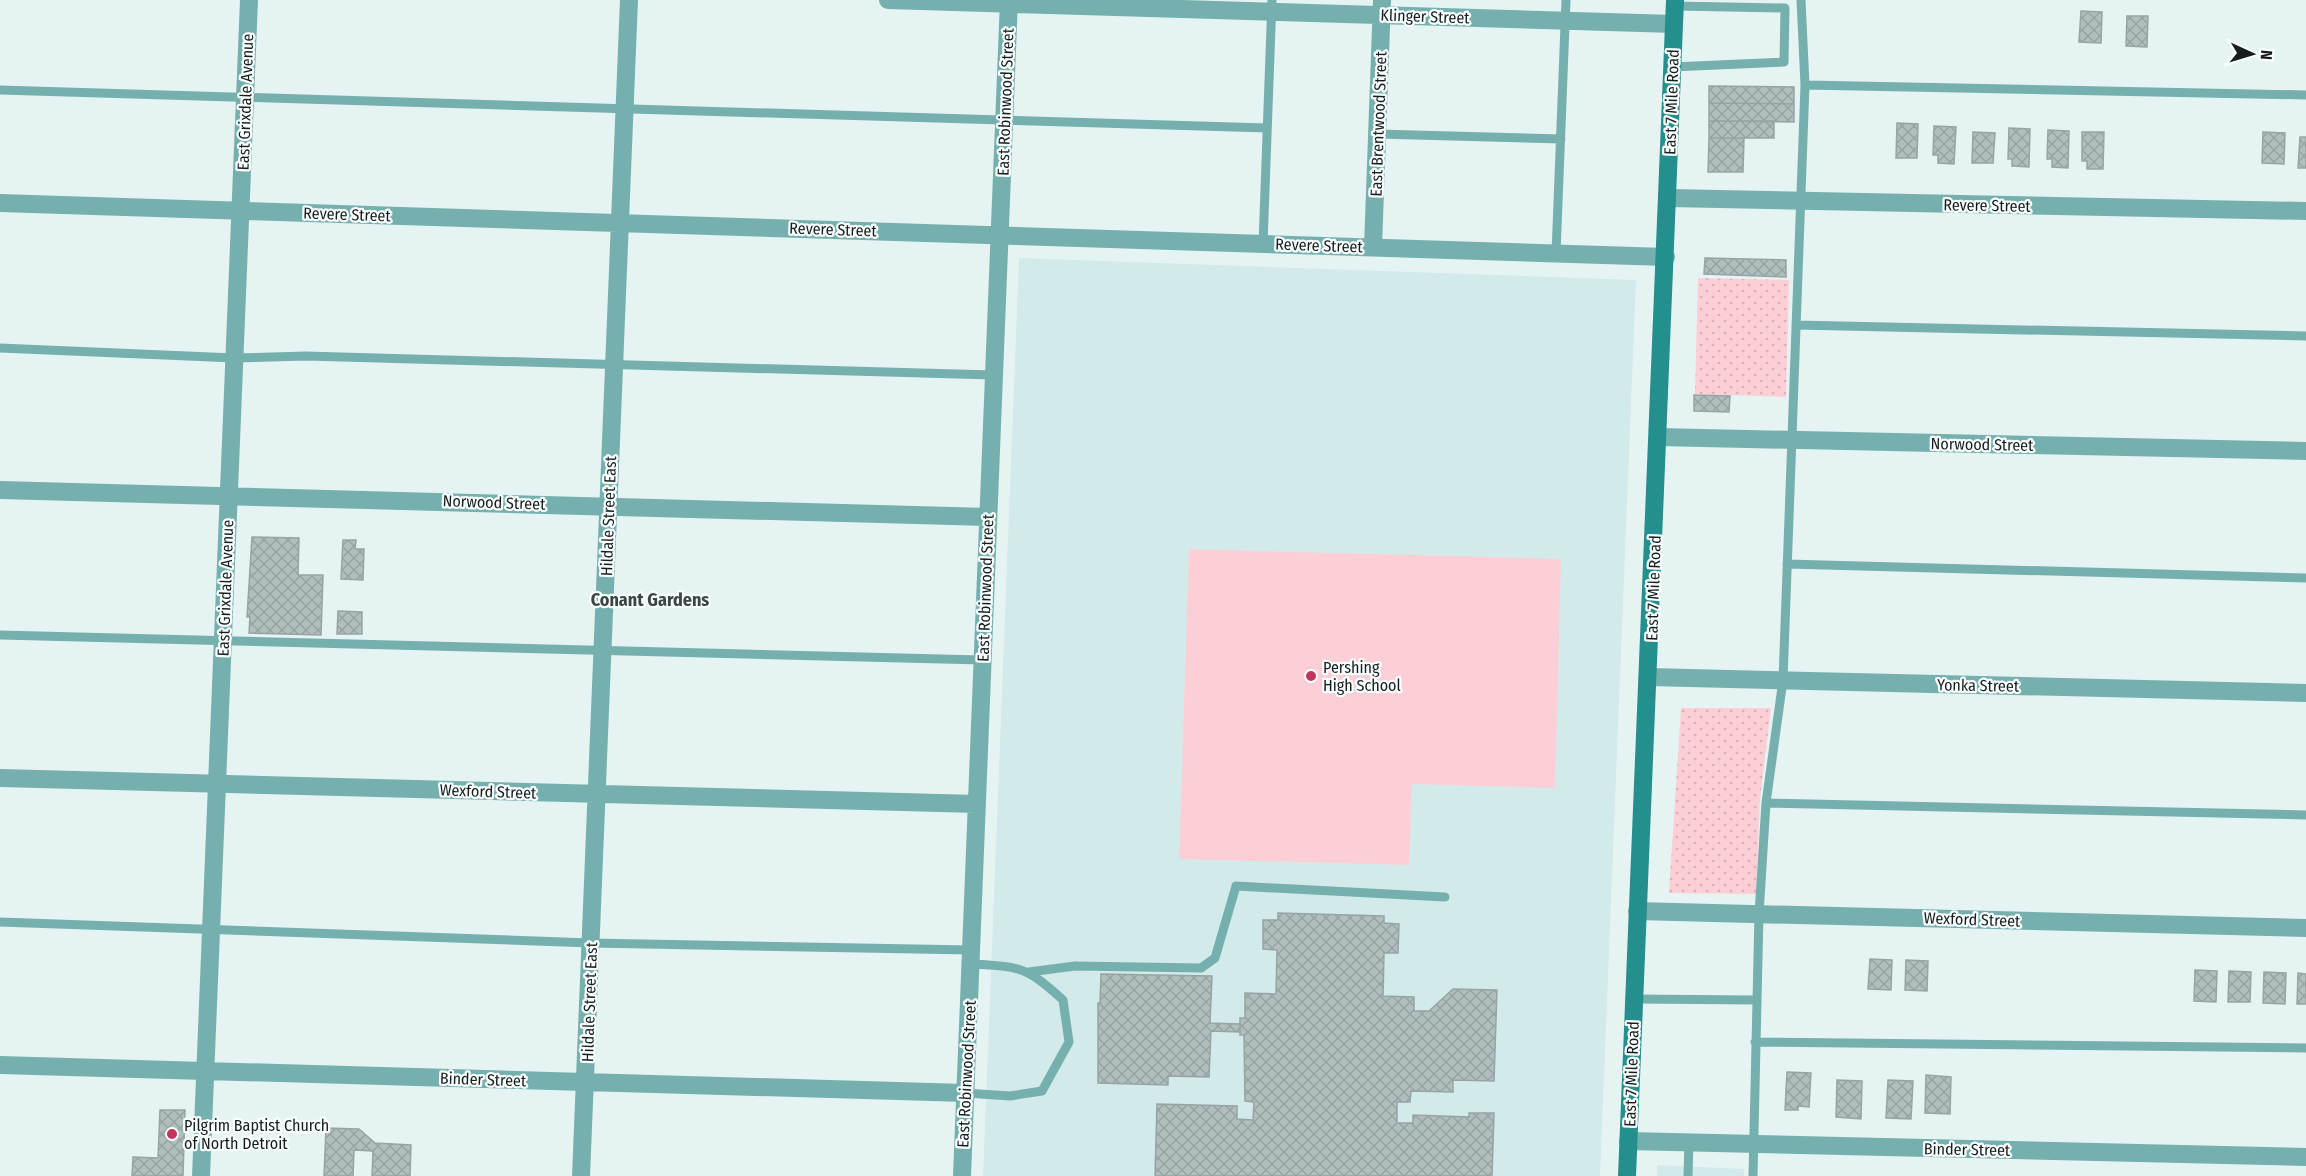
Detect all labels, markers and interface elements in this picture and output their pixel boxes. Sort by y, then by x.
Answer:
street label: Klinger Street [1380,5,1471,28]
north arrow [2222,24,2282,84]
street label: East Robinwood Street [993,27,1018,176]
street label: East Grixdale Avenue [234,33,257,171]
street label: East 7 Mile Road [1660,49,1683,155]
street label: East Brentwood Street [1366,50,1391,197]
text: N [2257,50,2276,60]
street label: Revere Street [1943,195,2032,216]
street label: Revere Street [303,203,392,226]
street label: Revere Street [789,218,878,241]
street label: Revere Street [1275,234,1364,257]
street label: Norwood Street [1930,434,2034,455]
street label: Hildale Street East [597,455,620,576]
street label: Norwood Street [442,491,546,514]
street label: East Robinwood Street [973,513,998,662]
street label: East Grixdale Avenue [214,519,237,657]
street label: East 7 Mile Road [1642,535,1665,641]
district label: Conant Gardens [591,589,709,611]
place label: Pershing High School [1323,658,1401,695]
marker: Pershing High School [1304,669,1318,683]
street label: Yonka Street [1937,675,2020,696]
street label: Wexford Street [439,780,537,803]
street label: Wexford Street [1923,908,2021,931]
street label: Hildale Street East [578,941,601,1062]
street label: East Robinwood Street [953,999,980,1148]
street label: East 7 Mile Road [1620,1021,1643,1127]
street label: Binder Street [439,1068,527,1091]
place label: Pilgrim Baptist Church of North Detroit [184,1116,329,1153]
marker: Pilgrim Baptist Church of North Detroit [165,1127,179,1141]
street label: Binder Street [1924,1139,2011,1160]

